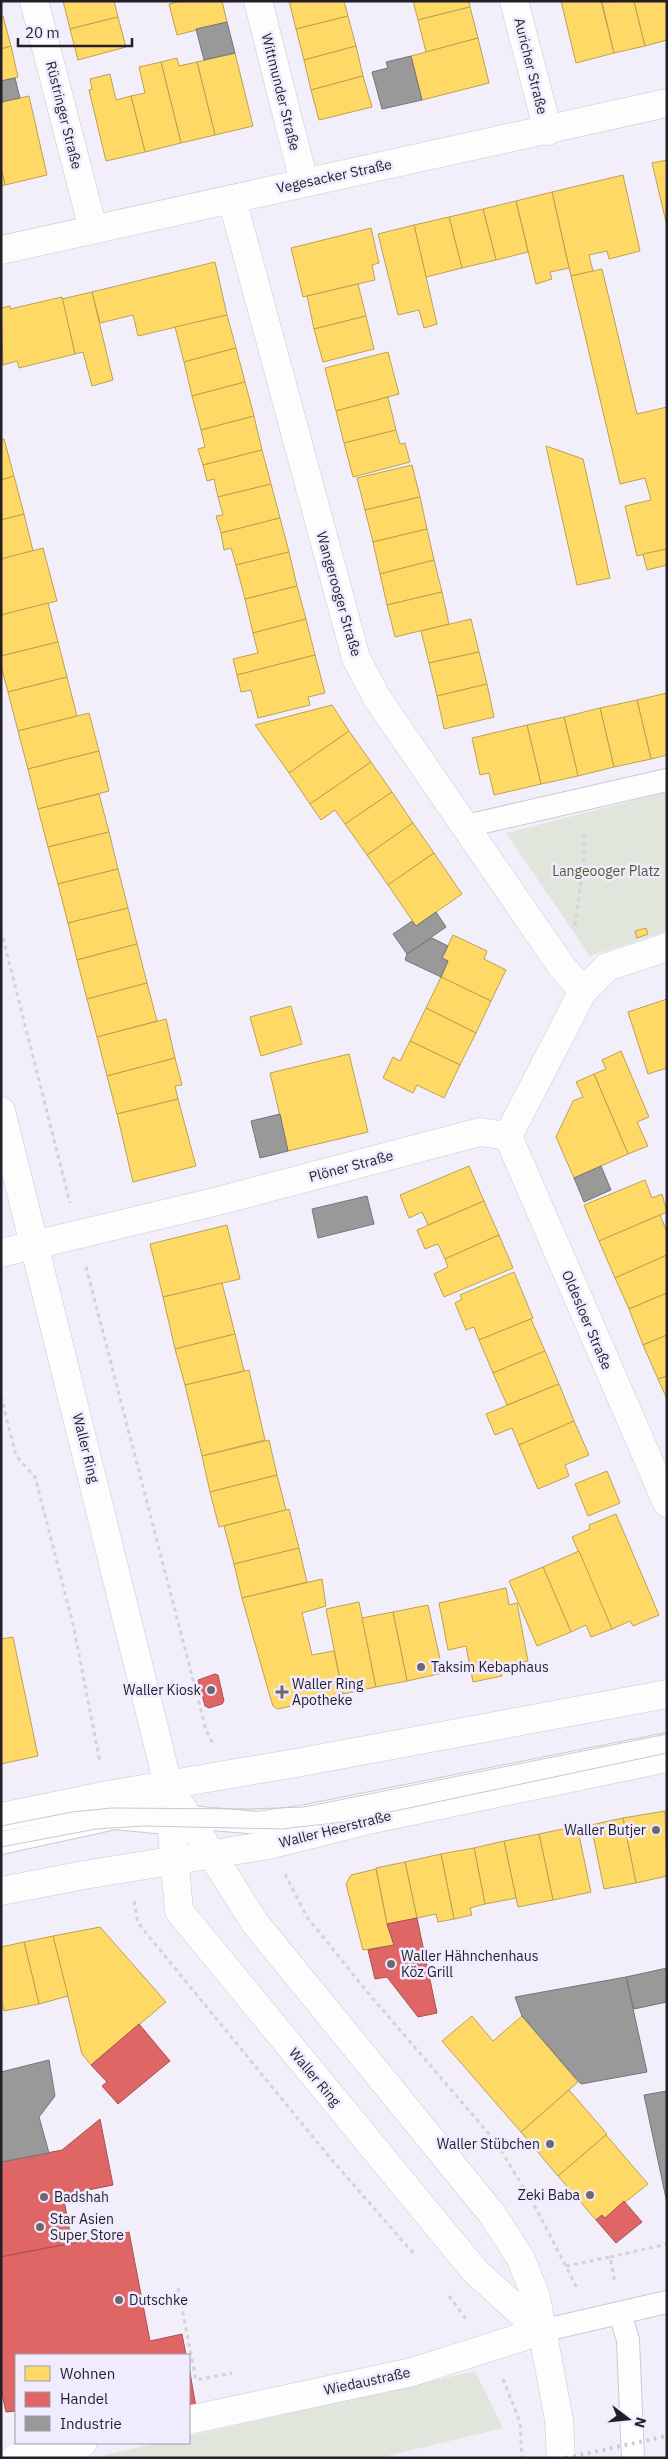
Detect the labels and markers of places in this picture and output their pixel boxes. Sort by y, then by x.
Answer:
place label: Taksim Kebaphaus [431,1658,549,1676]
marker: Taksim Kebaphaus [415,1661,427,1673]
place label: Waller Ring Apotheke [292,1675,364,1709]
place label: Waller Kiosk [123,1681,202,1699]
marker: Waller Kiosk [205,1684,217,1696]
marker: Waller Ring Apotheke [276,1686,288,1698]
place label: Waller Butjer [564,1821,646,1839]
marker: Waller Butjer [650,1824,662,1836]
place label: Waller Hähnchenhaus Köz Grill [401,1947,539,1981]
marker: Waller Hähnchenhaus Köz Grill [385,1958,397,1970]
place label: Waller Stübchen [437,2135,540,2153]
marker: Waller Stübchen [544,2138,556,2150]
place label: Zeki Baba [518,2186,581,2204]
place label: Badshah [54,2188,109,2206]
marker: Zeki Baba [584,2189,596,2201]
marker: Badshah [38,2191,50,2203]
place label: Star Asien Super Store [50,2210,124,2244]
marker: Star Asien Super Store [34,2221,46,2233]
place label: Dutschke [129,2291,188,2309]
marker: Dutschke [113,2294,125,2306]

